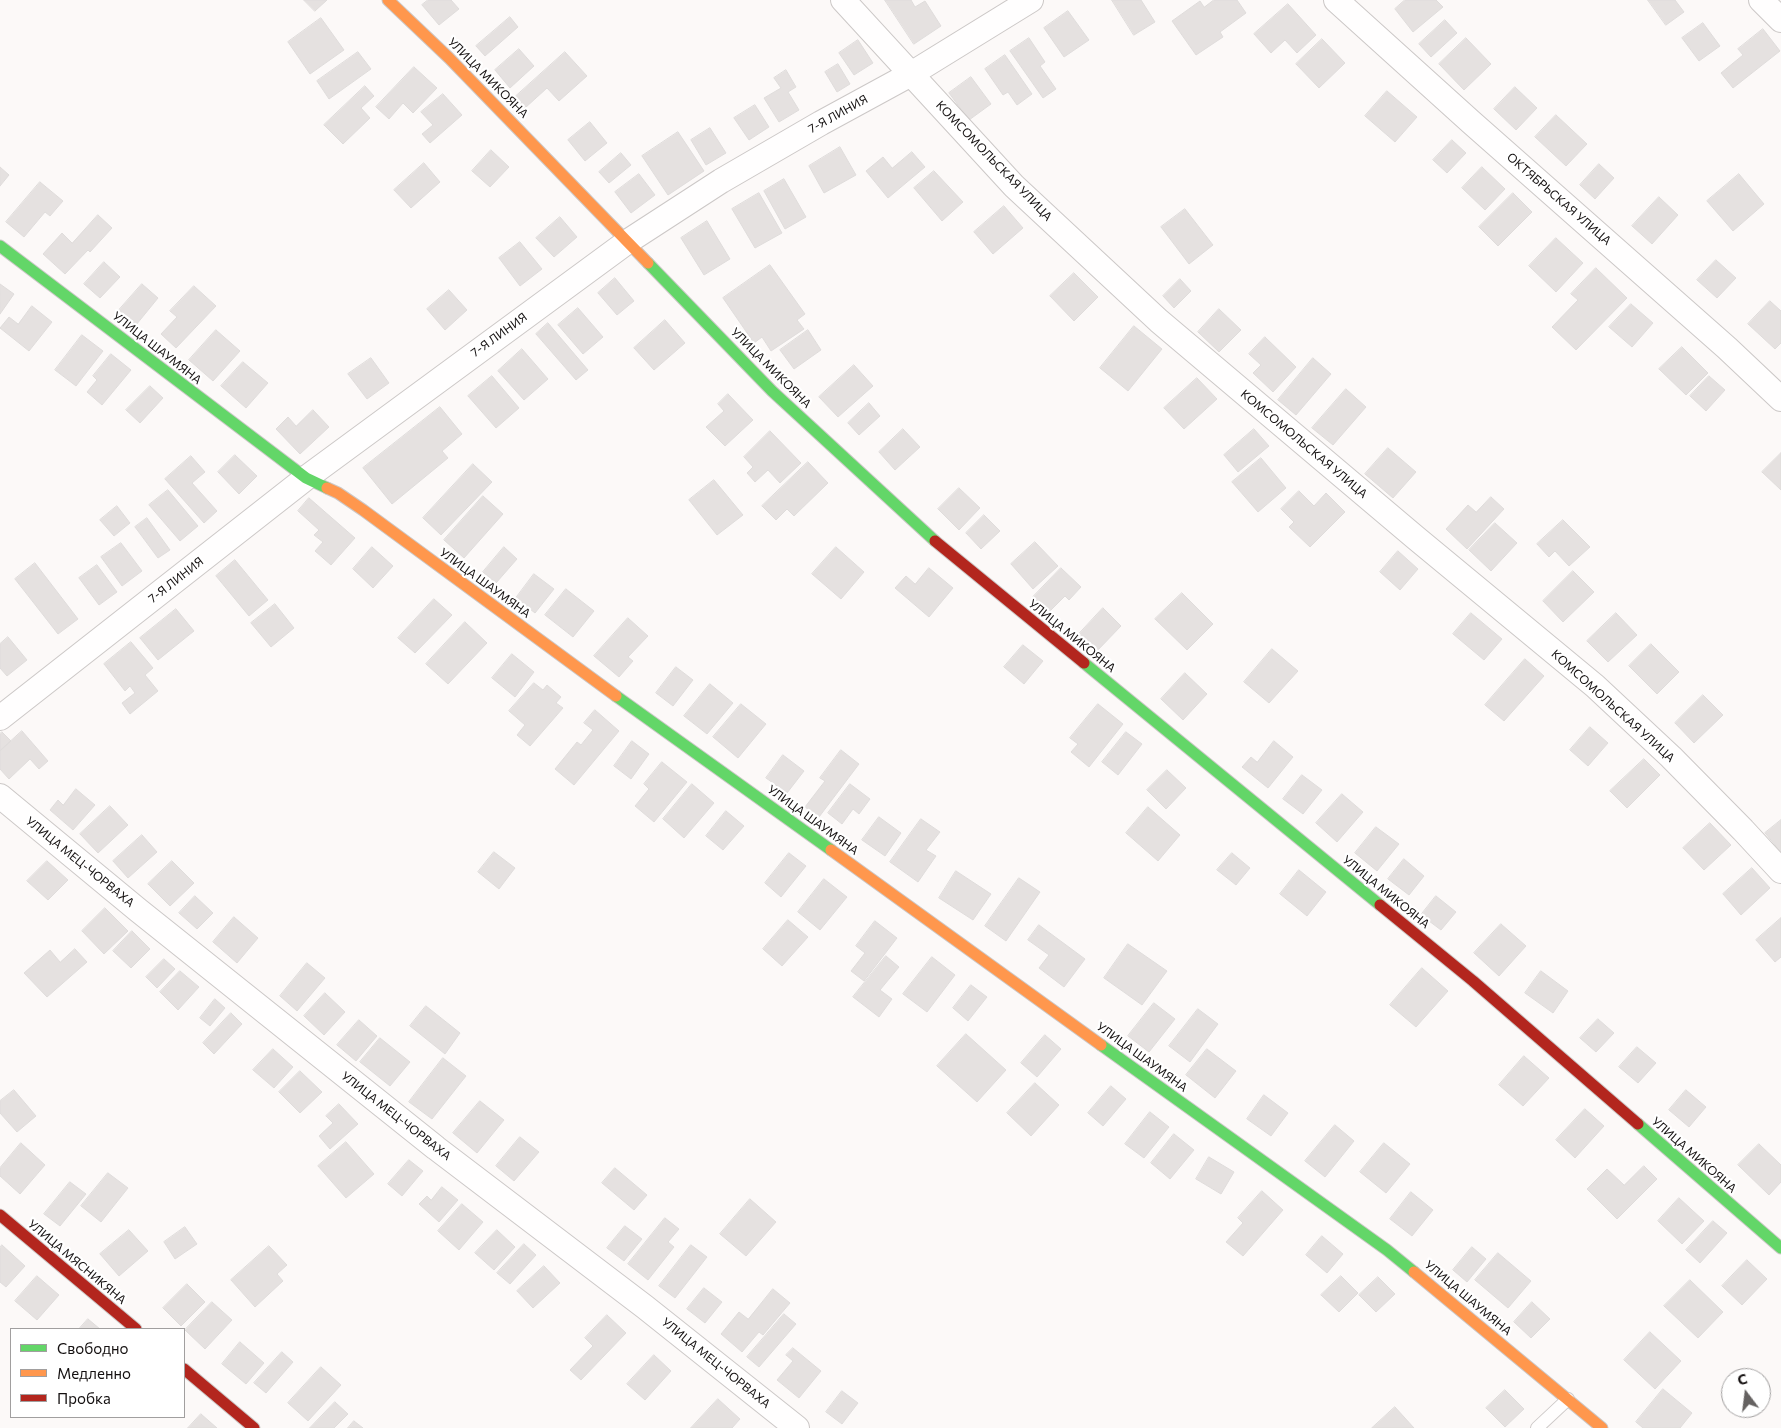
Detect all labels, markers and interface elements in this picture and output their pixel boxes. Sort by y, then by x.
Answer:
street label: УЛИЦА МИКОЯНА [445,35,531,121]
street label: 7-Я ЛИНИЯ [806,92,870,136]
street label: КОМСОМОЛЬСКАЯ УЛИЦА [933,98,1055,224]
street label: ОКТЯБРЬСКАЯ УЛИЦА [1504,150,1614,248]
street label: УЛИЦА ШАУМЯНА [110,309,204,387]
street label: 7-Я ЛИНИЯ [468,310,530,360]
street label: УЛИЦА МИКОЯНА [728,325,814,411]
street label: КОМСОМОЛЬСКАЯ УЛИЦА [1238,387,1370,501]
street label: УЛИЦА ШАУМЯНА [437,545,533,621]
street label: 7-Я ЛИНИЯ [146,554,206,606]
street label: УЛИЦА МИКОЯНА [1026,596,1118,676]
street label: КОМСОМОЛЬСКАЯ УЛИЦА [1548,647,1678,765]
street label: УЛИЦА ШАУМЯНА [765,782,861,858]
street label: УЛИЦА МЕЦ-ЧОРВАХА [23,814,137,910]
street label: УЛИЦА МИКОЯНА [1340,852,1432,932]
street label: УЛИЦА ШАУМЯНА [1094,1019,1190,1095]
street label: УЛИЦА МЕЦ-ЧОРВАХА [338,1069,454,1163]
street label: УЛИЦА МИКОЯНА [1649,1114,1739,1196]
street label: УЛИЦА МЯСНИКЯНА [25,1217,129,1307]
street label: УЛИЦА ШАУМЯНА [1422,1257,1514,1339]
street label: УЛИЦА МЕЦ-ЧОРВАХА [659,1315,773,1411]
legend [10,1328,185,1418]
text: Свободно [57,1339,128,1357]
text: Медленно [57,1364,131,1382]
north arrow [1721,1368,1771,1418]
text: С [1735,1370,1749,1388]
text: Пробка [57,1389,111,1407]

